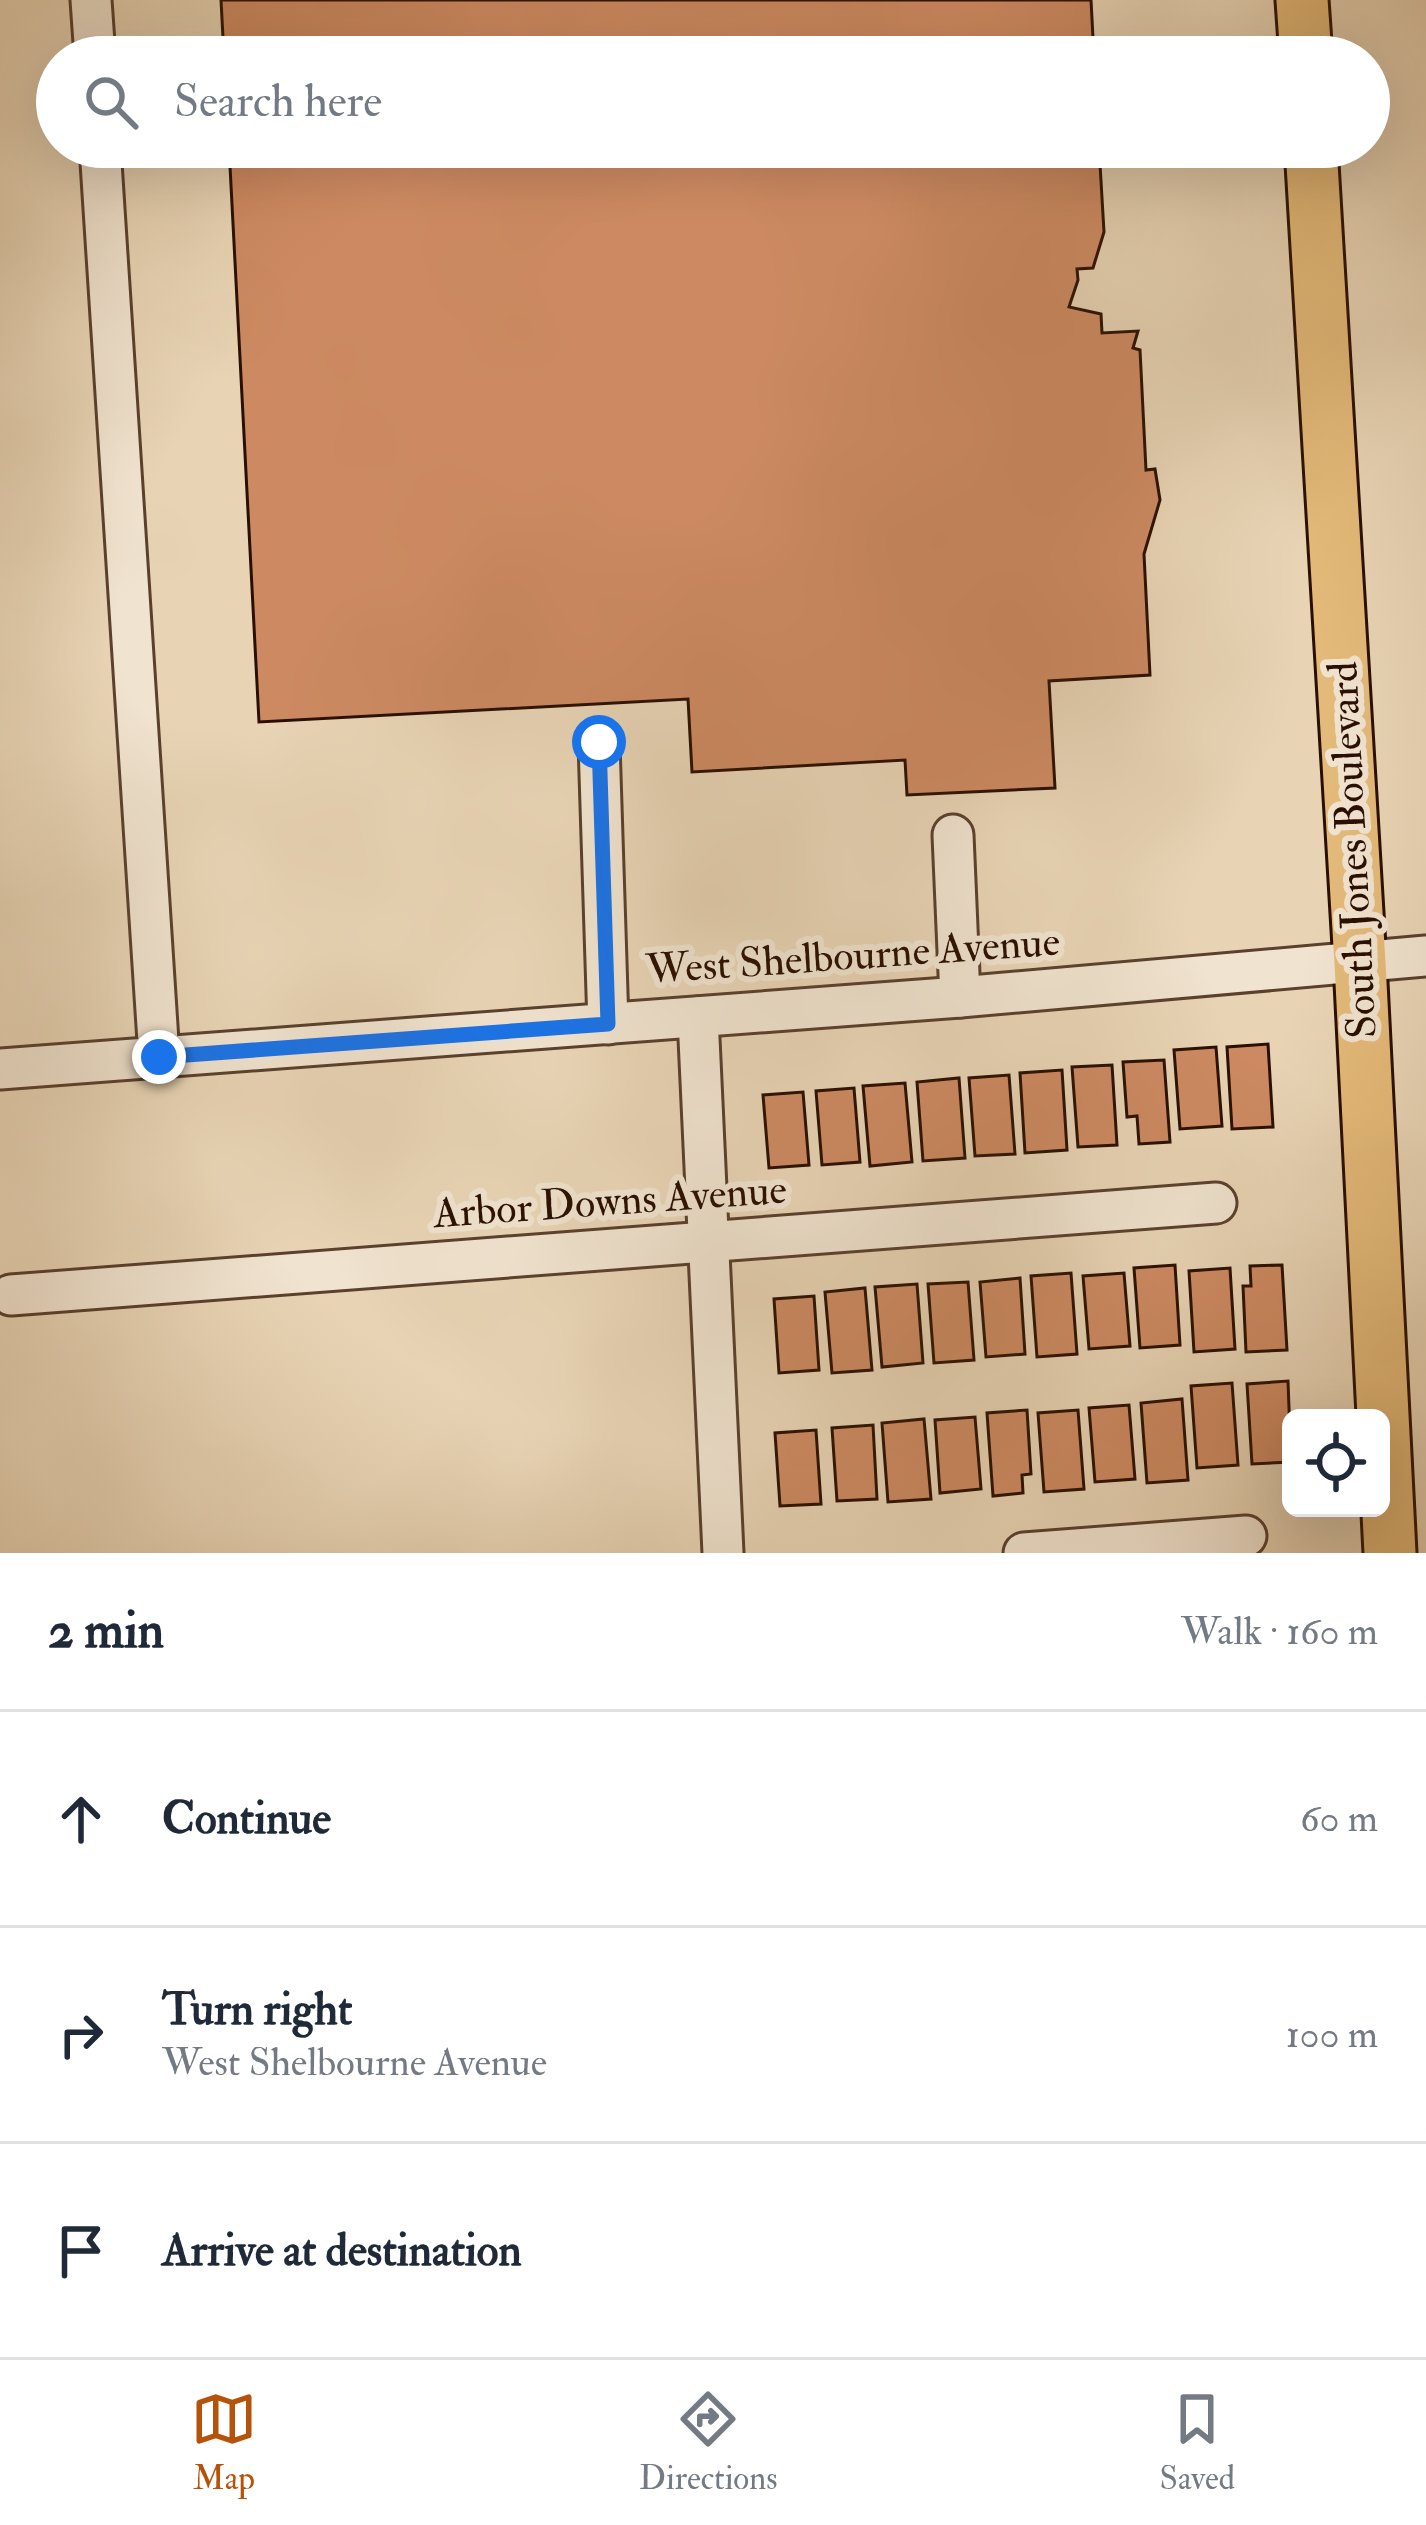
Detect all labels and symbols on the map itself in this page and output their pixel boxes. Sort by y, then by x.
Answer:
street label: South Jones Boulevard [1317,660,1389,1040]
route start [572,715,626,769]
street label: West Shelbourne Avenue [643,916,1062,996]
route end [132,1030,186,1084]
street label: Arbor Downs Avenue [431,1164,788,1240]

